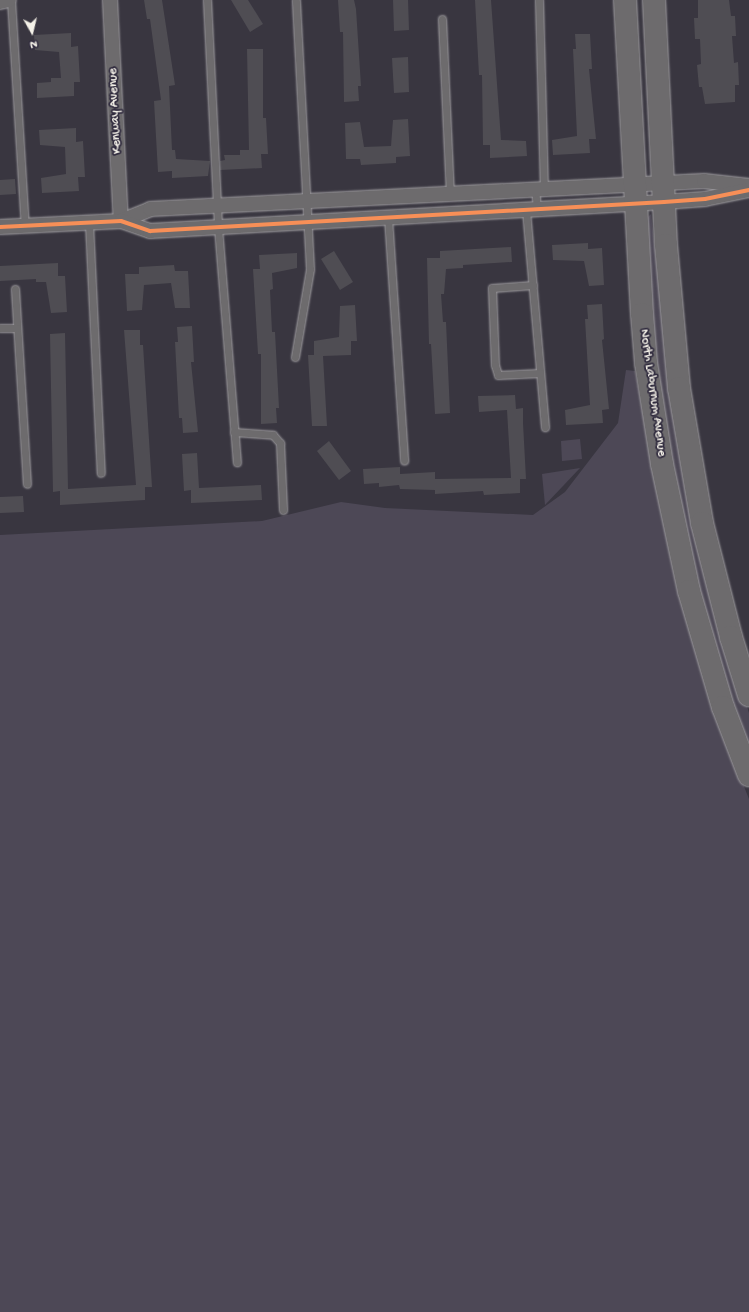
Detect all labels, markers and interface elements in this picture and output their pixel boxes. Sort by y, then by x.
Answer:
north arrow [12,12,52,52]
text: N [29,37,38,50]
street label: Kenway Avenue [106,68,126,154]
street label: North Laburnum Avenue [635,328,669,458]

